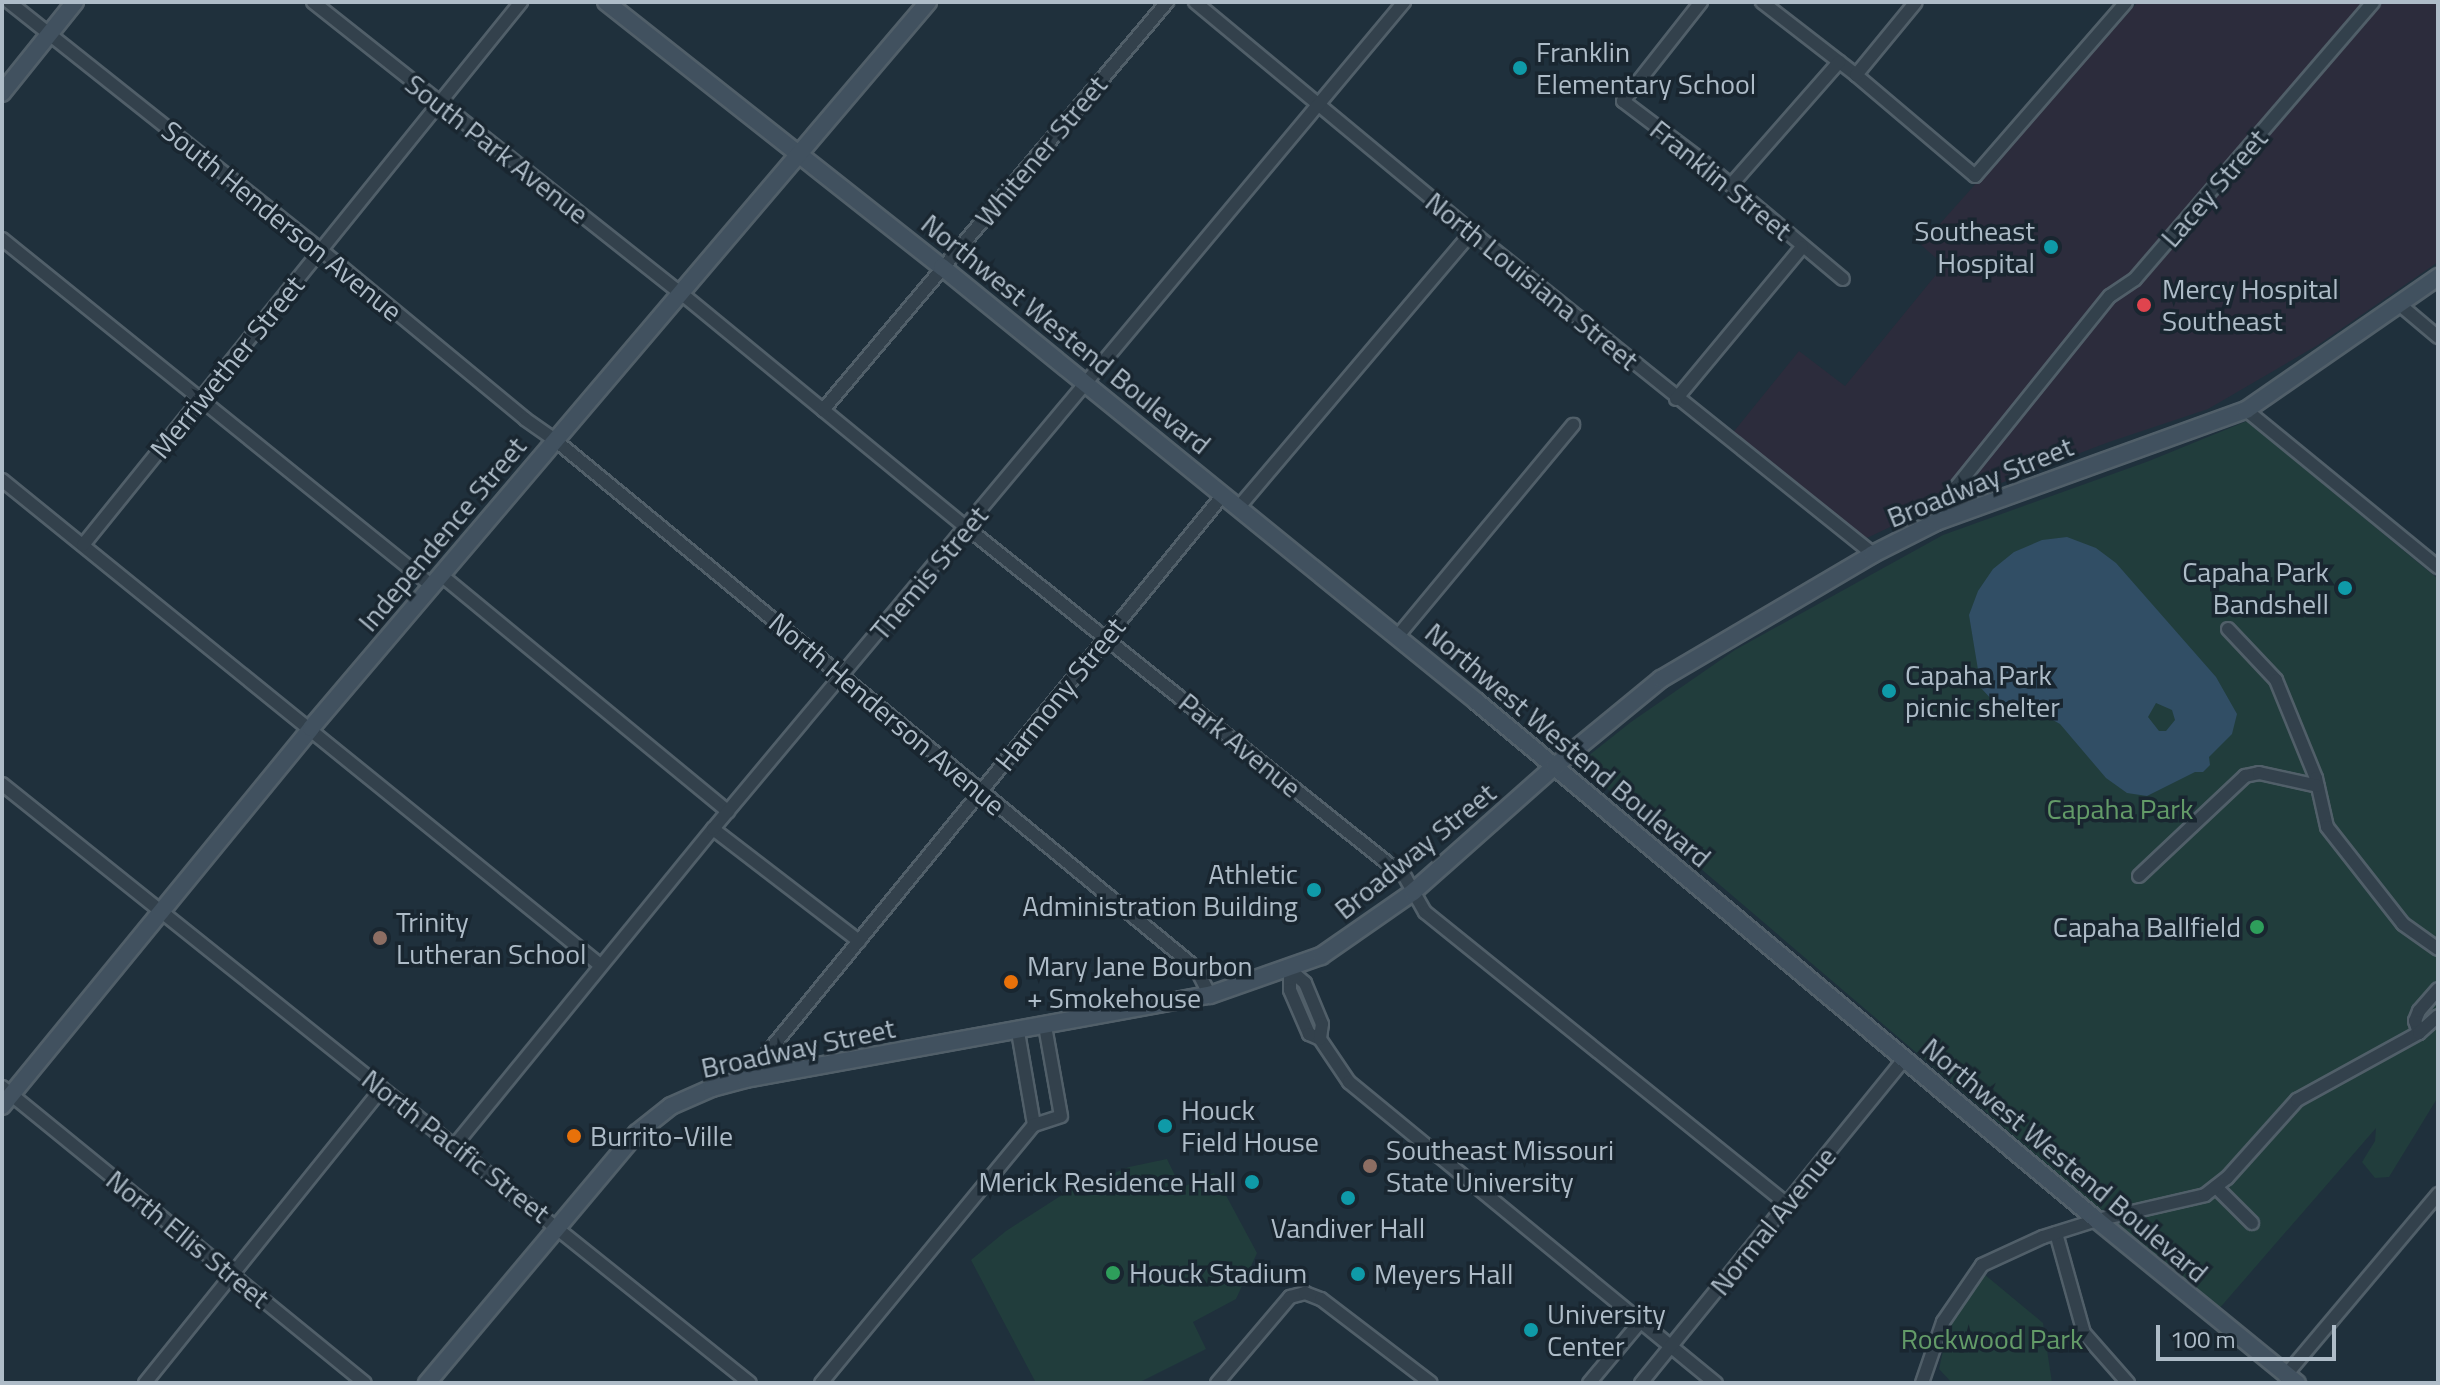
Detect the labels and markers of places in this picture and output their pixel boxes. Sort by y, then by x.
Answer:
place label: Franklin Elementary School [1536,35,1756,101]
marker: Franklin Elementary School [1511,59,1529,77]
place label: Southeast Hospital [1914,214,2035,280]
marker: Southeast Hospital [2042,238,2060,256]
place label: Mercy Hospital Southeast [2162,272,2339,338]
marker: Mercy Hospital Southeast [2133,294,2155,316]
place label: Capaha Park Bandshell [2182,555,2329,621]
marker: Capaha Park Bandshell [2336,579,2354,597]
place label: Capaha Park picnic shelter [1905,658,2060,724]
marker: Capaha Park picnic shelter [1880,682,1898,700]
place label: Athletic Administration Building [1022,857,1298,923]
marker: Athletic Administration Building [1305,881,1323,899]
place label: Trinity Lutheran School [396,905,587,971]
place label: Capaha Ballfield [2053,910,2241,944]
marker: Capaha Ballfield [2248,918,2266,936]
marker: Trinity Lutheran School [371,929,389,947]
place label: Mary Jane Bourbon + Smokehouse [1027,949,1253,1015]
marker: Mary Jane Bourbon + Smokehouse [1002,973,1020,991]
place label: Houck Field House [1181,1093,1319,1159]
marker: Houck Field House [1156,1117,1174,1135]
place label: Burrito-Ville [590,1119,733,1153]
marker: Burrito-Ville [565,1127,583,1145]
place label: Southeast Missouri State University [1386,1133,1614,1199]
marker: Southeast Missouri State University [1361,1157,1379,1175]
place label: Merick Residence Hall [978,1165,1236,1199]
marker: Merick Residence Hall [1243,1173,1261,1191]
marker: Vandiver Hall [1339,1189,1357,1207]
place label: Vandiver Hall [1271,1211,1425,1245]
place label: Houck Stadium [1129,1256,1307,1290]
place label: Meyers Hall [1374,1257,1513,1291]
marker: Houck Stadium [1104,1264,1122,1282]
marker: Meyers Hall [1349,1265,1367,1283]
place label: University Center [1547,1297,1666,1363]
marker: University Center [1522,1321,1540,1339]

